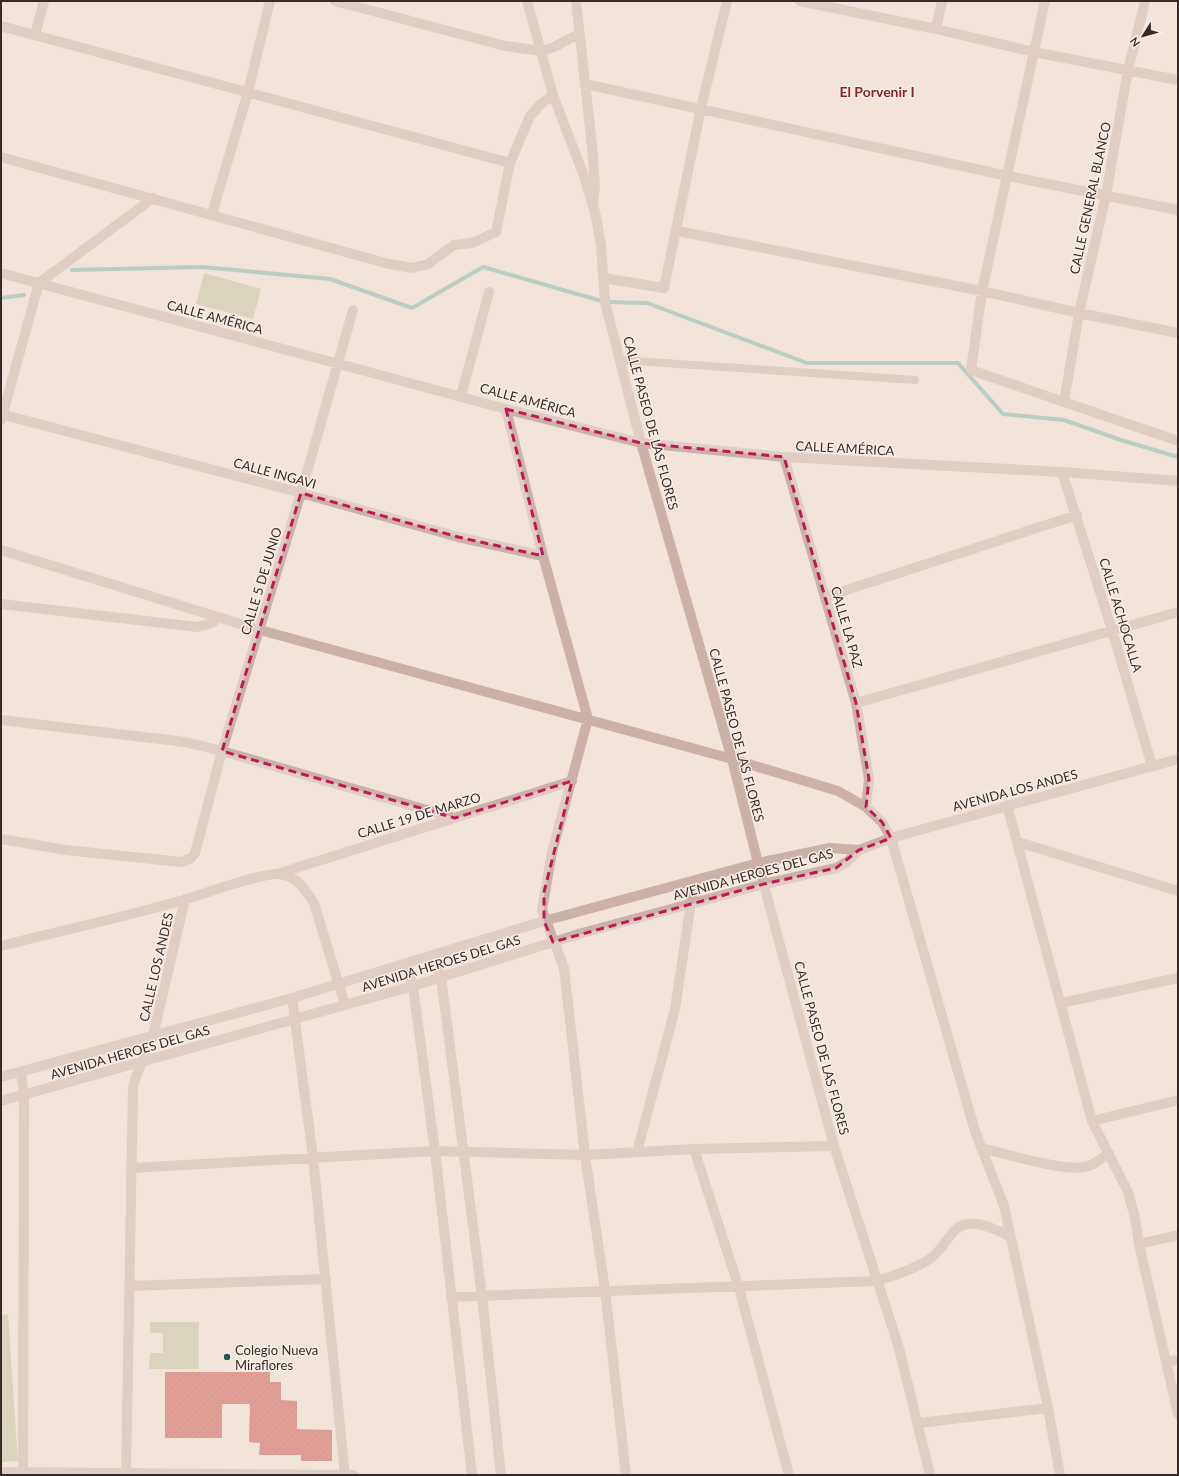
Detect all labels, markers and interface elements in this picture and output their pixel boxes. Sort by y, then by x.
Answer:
north arrow [1123,16,1163,56]
text: N [1127,35,1142,50]
district label: El Porvenir I [839,83,915,100]
street label: CALLE GENERAL BLANCO [1066,120,1114,276]
street label: CALLE AMÉRICA [165,296,265,338]
street label: CALLE PASEO DE LAS FLORES [620,334,682,512]
street label: CALLE AMÉRICA [478,379,578,421]
street label: CALLE AMÉRICA [795,437,895,459]
street label: CALLE INGAVI [232,454,318,492]
street label: CALLE 5 DE JUNIO [237,525,285,637]
street label: CALLE ACHOCALLA [1096,556,1146,674]
street label: CALLE LA PAZ [828,585,866,670]
street label: CALLE PASEO DE LAS FLORES [706,646,768,824]
street label: AVENIDA LOS ANDES [951,766,1079,814]
street label: CALLE 19 DE MARZO [356,789,482,841]
street label: AVENIDA HEROES DEL GAS [671,845,835,903]
street label: CALLE LOS ANDES [136,911,176,1023]
street label: AVENIDA HEROES DEL GAS [360,931,522,995]
street label: CALLE PASEO DE LAS FLORES [791,959,853,1137]
street label: AVENIDA HEROES DEL GAS [48,1022,212,1082]
place label: Colegio Nueva Miraflores [235,1342,318,1373]
marker: Colegio Nueva Miraflores [222,1352,232,1362]

